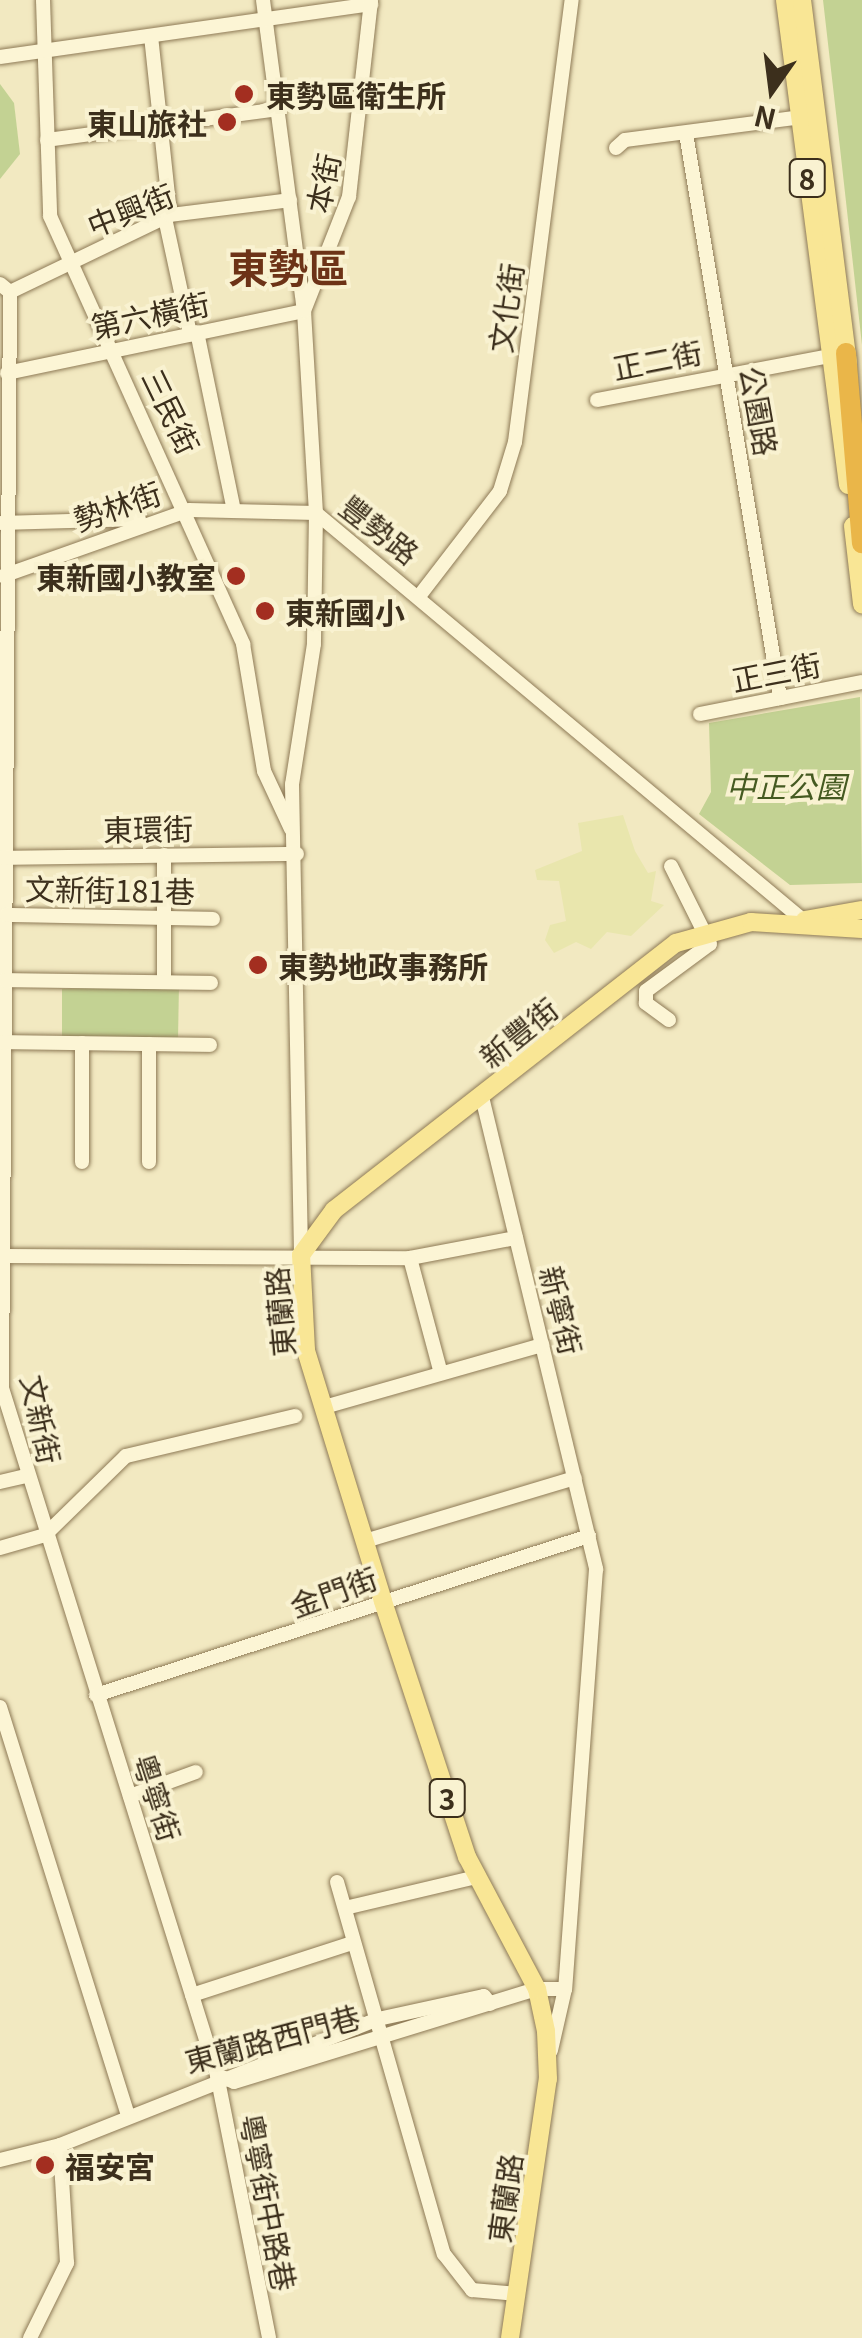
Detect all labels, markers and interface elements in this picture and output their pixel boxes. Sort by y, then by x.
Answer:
north arrow [722,40,822,140]
place label: 東勢區衛生所 [266,76,446,112]
marker: 東勢區衛生所 [231,81,257,107]
text: N [750,97,780,141]
place label: 東山旅社 [87,104,207,140]
marker: 東山旅社 [216,111,238,133]
street label: 本街 [298,150,346,216]
road number: 8 [787,155,827,201]
street label: 中興街 [82,175,178,243]
district label: 東勢區 [228,242,348,290]
street label: 文化街 [481,261,529,355]
street label: 第六橫街 [88,284,212,344]
street label: 正二街 [609,333,705,385]
street label: 三民街 [136,363,208,459]
street label: 公園路 [734,364,786,458]
street label: 勢林街 [69,473,165,537]
street label: 豐勢路 [333,487,427,571]
place label: 東新國小教室 [36,558,216,594]
marker: 東新國小教室 [225,565,247,587]
place label: 東新國小 [285,593,405,629]
marker: 東新國小 [254,600,276,622]
street label: 正三街 [728,645,824,697]
park label: 中正公園 [726,767,846,803]
street label: 東環街 [103,809,193,847]
street label: 文新街181巷 [25,870,195,908]
place label: 東勢地政事務所 [278,947,488,983]
marker: 東勢地政事務所 [247,954,269,976]
street label: 新豐街 [472,990,564,1074]
street label: 新寧街 [534,1262,590,1358]
street label: 東蘭路 [257,1266,301,1358]
street label: 文新街 [15,1371,69,1467]
street label: 金門街 [285,1559,381,1623]
street label: 粵寧街 [127,1749,189,1845]
road number: 3 [427,1775,467,1821]
street label: 東蘭路西門巷 [180,1997,364,2079]
street label: 粵寧街中路巷 [234,2110,304,2294]
place label: 福安宮 [65,2147,155,2183]
street label: 東蘭路 [480,2151,528,2245]
marker: 福安宮 [34,2154,56,2176]

